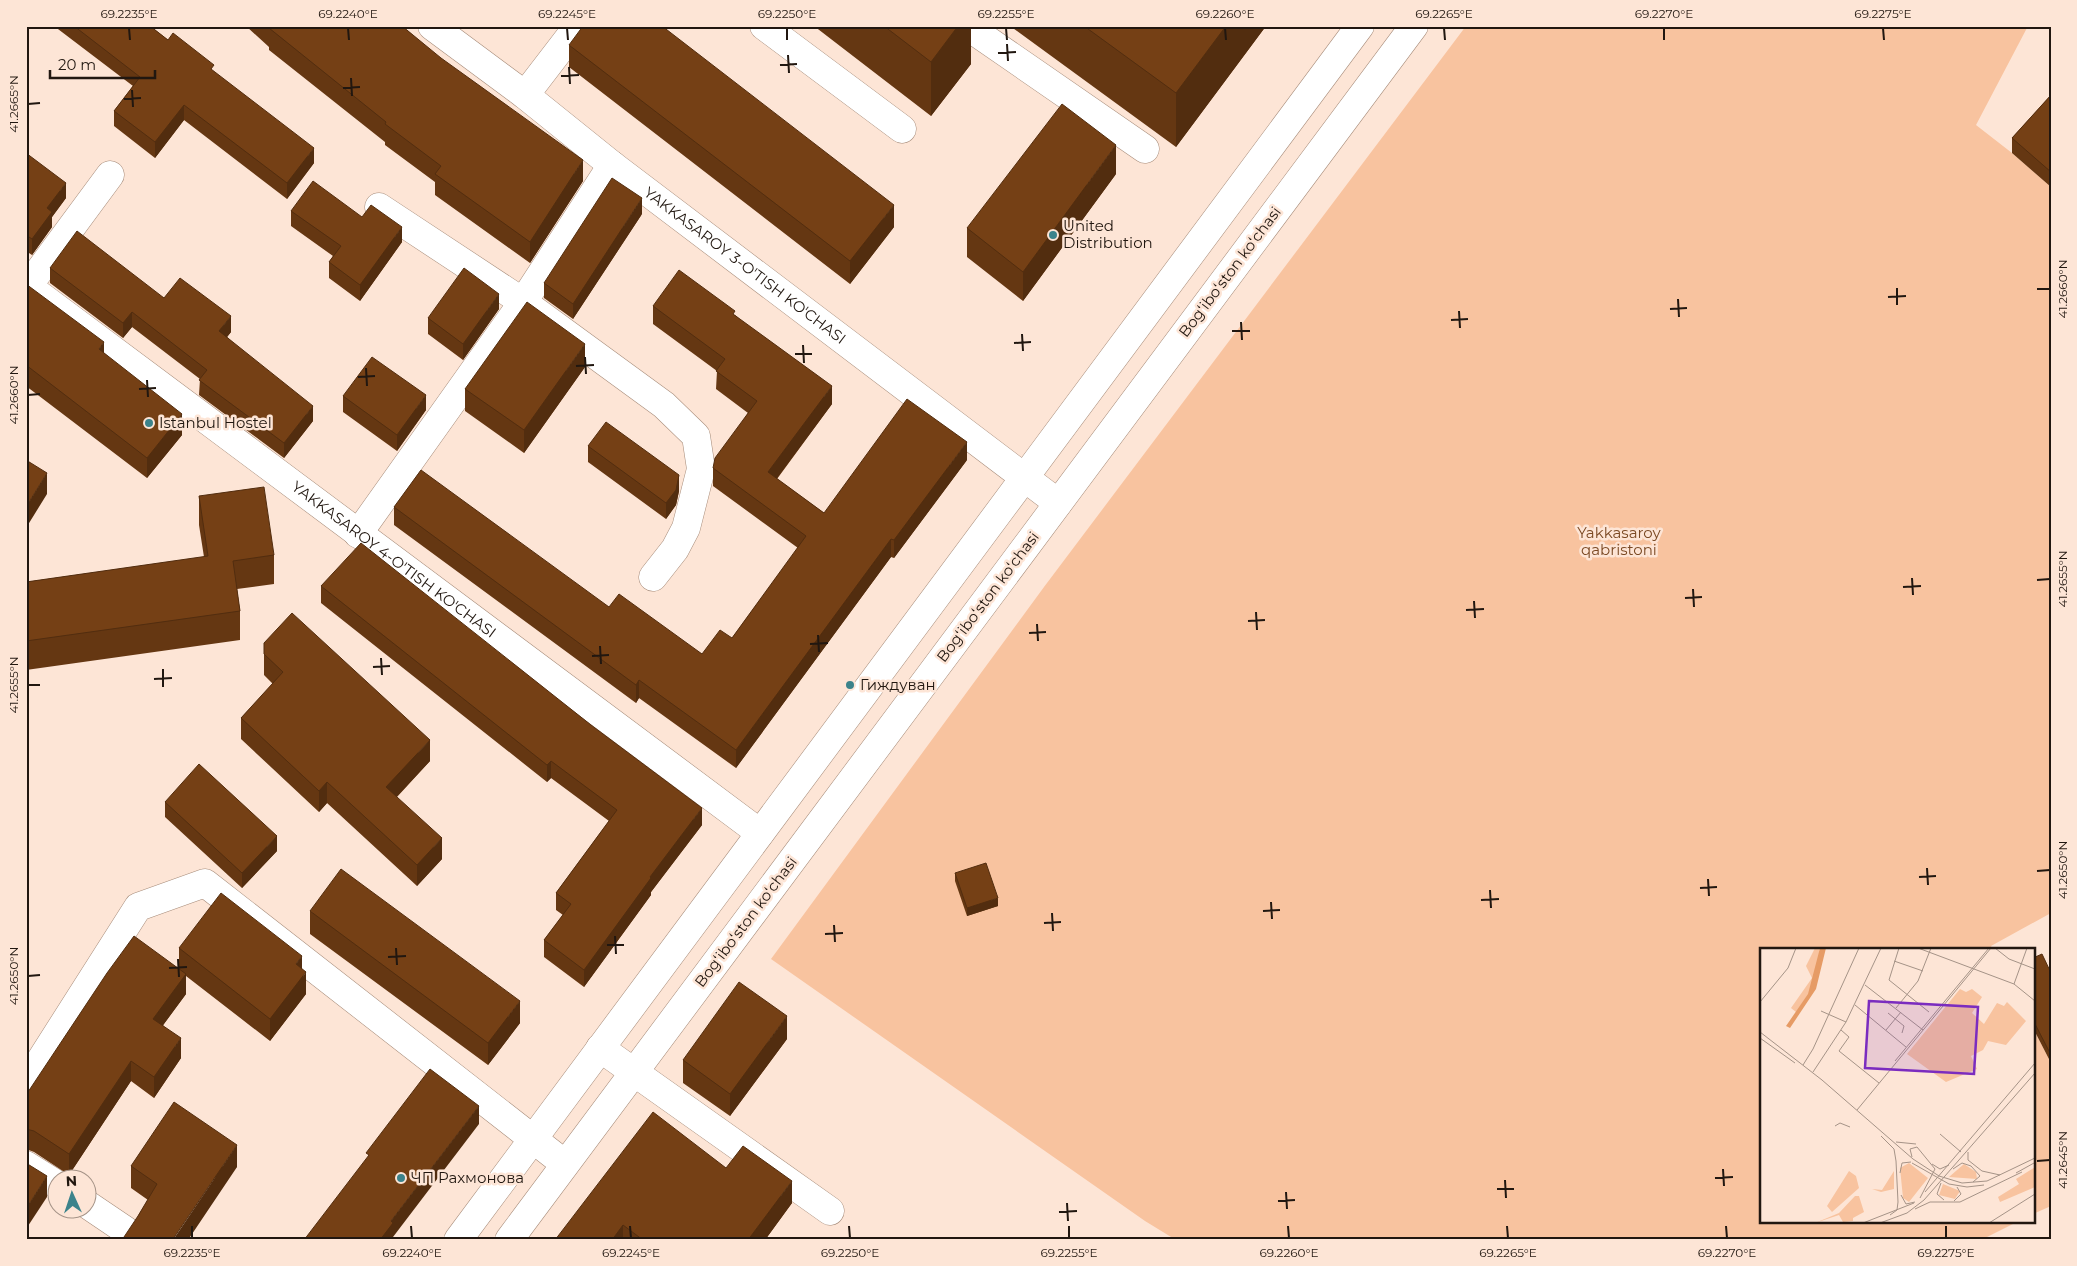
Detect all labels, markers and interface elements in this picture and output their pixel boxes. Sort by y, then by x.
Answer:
text: 69.2235°E [100,6,158,21]
text: 69.2240°E [318,6,378,21]
text: 69.2245°E [538,6,596,21]
text: 69.2250°E [758,6,816,21]
text: 69.2255°E [977,6,1035,21]
text: 69.2260°E [1195,6,1255,21]
text: 69.2265°E [1415,6,1473,21]
text: 69.2270°E [1635,6,1693,21]
text: 69.2275°E [1854,6,1912,21]
scale bar [50,48,155,80]
text: 20 m [58,55,96,74]
text: 41.2665°N [6,75,21,133]
street label: YAKKASAROY 3-O'TISH KO'CHASI [640,183,850,348]
street label: Bogʻiboʻston koʻchasi [1174,203,1285,341]
place label: United Distribution [1063,216,1153,252]
marker: United Distribution [1047,229,1059,241]
text: 41.2660°N [2055,260,2070,318]
text: 41.2660°N [6,366,21,424]
place label: Istanbul Hostel [159,413,272,432]
marker: Istanbul Hostel [143,417,155,429]
street label: YAKKASAROY 4-O'TISH KO'CHASI [288,477,500,642]
park label: Yakkasaroy qabristoni [1577,523,1662,559]
street label: Bogʻiboʻston koʻchasi [932,528,1043,666]
text: 41.2655°N [2055,551,2070,607]
text: 41.2655°N [6,657,21,713]
place label: Гиждуван [860,675,936,694]
marker: Гиждуван [844,679,856,691]
text: 41.2650°N [2055,841,2070,899]
street label: Bogʻiboʻston koʻchasi [690,853,801,991]
text: 41.2650°N [6,947,21,1005]
inset map [1760,948,2034,1224]
text: 41.2645°N [2055,1131,2070,1189]
north arrow [48,1168,98,1218]
place label: ЧП Рахмонова [411,1168,524,1187]
text: N [65,1172,77,1190]
marker: ЧП Рахмонова [395,1172,407,1184]
text: 69.2235°E [163,1245,221,1260]
text: 69.2240°E [382,1245,442,1260]
text: 69.2245°E [602,1245,660,1260]
text: 69.2250°E [821,1245,879,1260]
text: 69.2255°E [1040,1245,1098,1260]
text: 69.2260°E [1259,1245,1319,1260]
text: 69.2265°E [1479,1245,1537,1260]
text: 69.2270°E [1698,1245,1756,1260]
text: 69.2275°E [1917,1245,1975,1260]

